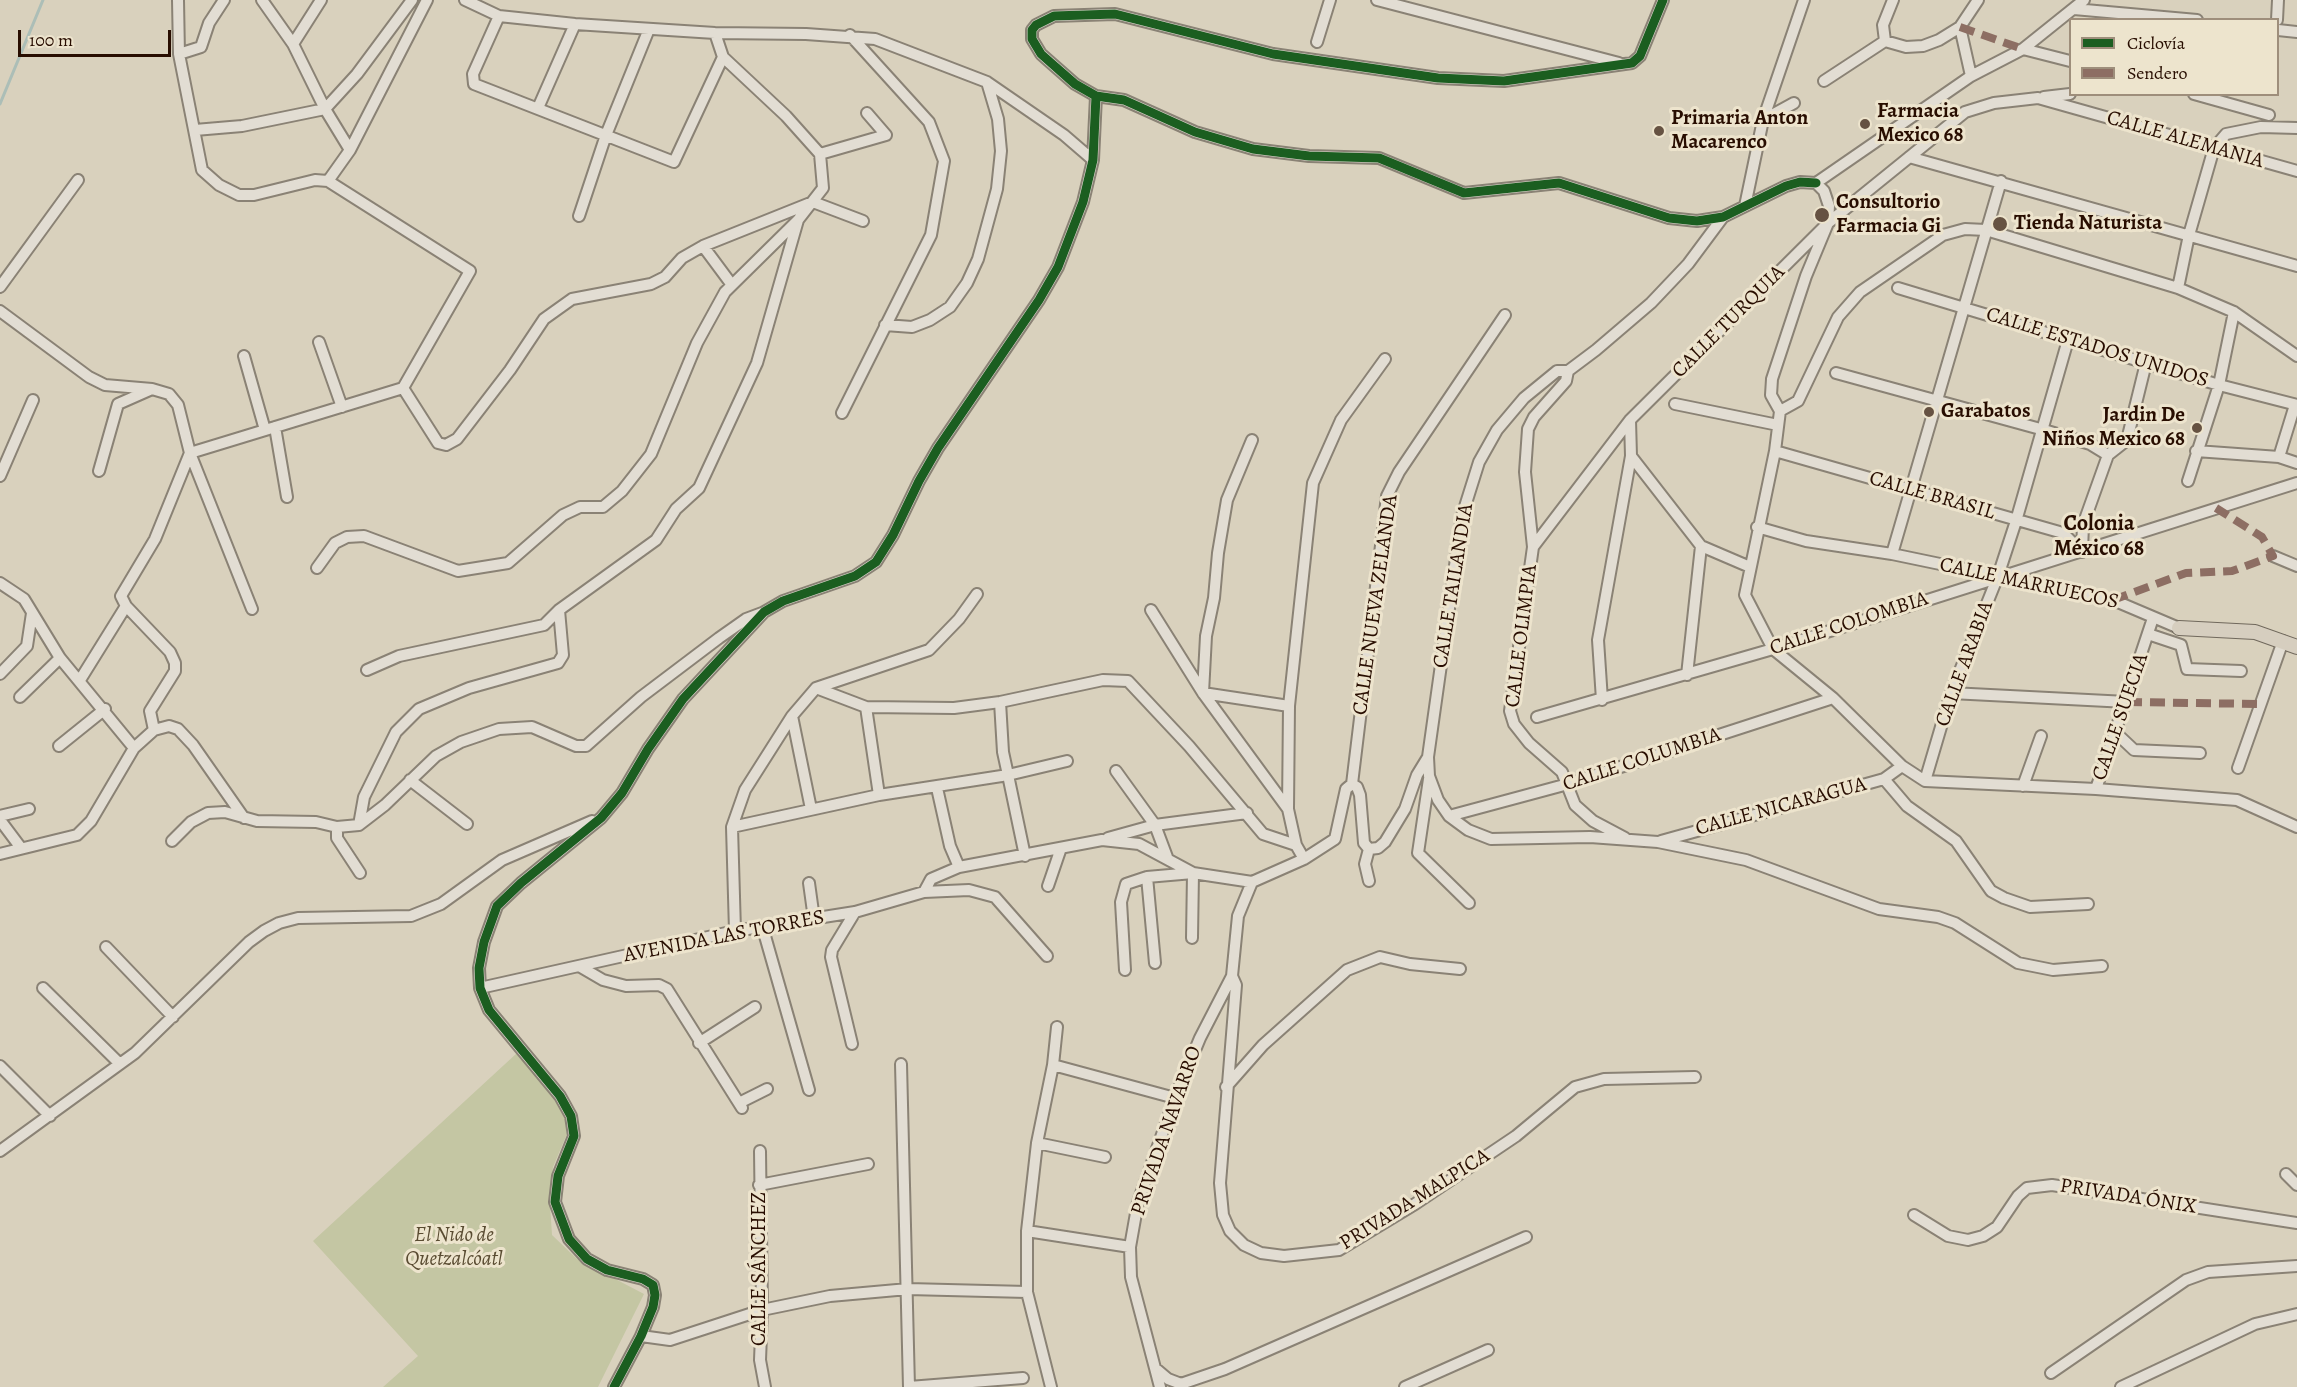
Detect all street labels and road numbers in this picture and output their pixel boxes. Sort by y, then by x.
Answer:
street label: CALLE ALEMANIA [2104,106,2266,174]
street label: CALLE TURQUIA [1667,260,1791,384]
street label: CALLE ESTADOS UNIDOS [1983,302,2211,394]
street label: CALLE BRASIL [1866,466,1998,526]
street label: CALLE NUEVA ZELANDA [1348,493,1404,717]
street label: CALLE TAILANDIA [1429,502,1479,670]
street label: CALLE MARRUECOS [1937,553,2121,615]
street label: CALLE OLIMPIA [1501,563,1543,709]
street label: CALLE COLOMBIA [1767,587,1931,661]
street label: CALLE ARABIA [1931,598,1999,730]
street label: CALLE SUECIA [2087,650,2155,784]
street label: CALLE COLUMBIA [1560,723,1724,797]
street label: CALLE NICARAGUA [1693,772,1869,842]
street label: AVENIDA LAS TORRES [622,905,826,969]
street label: PRIVADA NAVARRO [1126,1043,1208,1219]
street label: PRIVADA MALPICA [1335,1144,1495,1256]
street label: PRIVADA ÓNIX [2058,1174,2198,1220]
street label: CALLE SÁNCHEZ [747,1192,773,1346]

